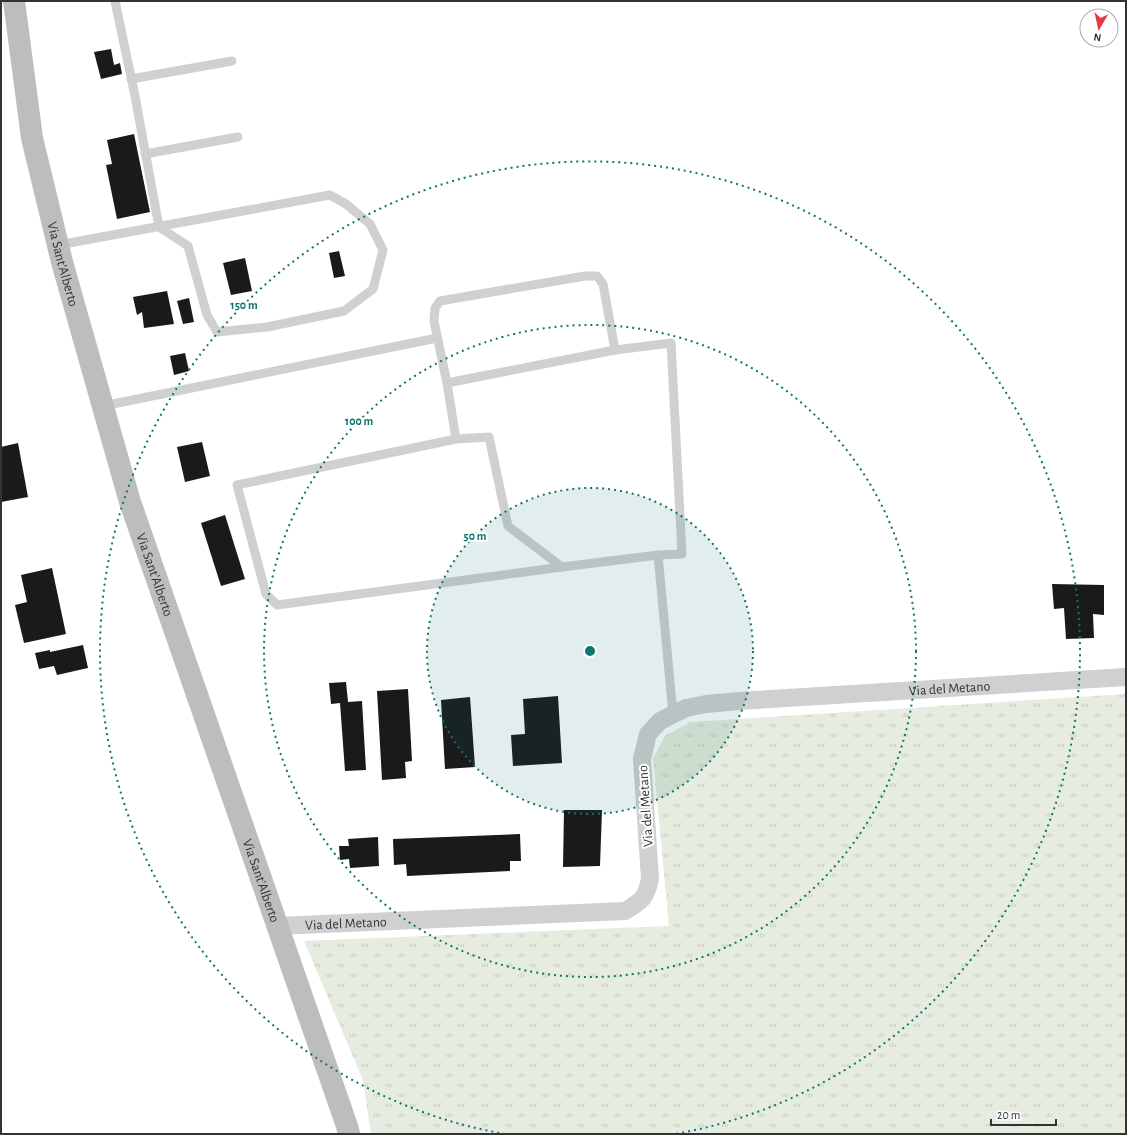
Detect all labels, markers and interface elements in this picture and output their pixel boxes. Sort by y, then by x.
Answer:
north arrow [1079,8,1119,48]
text: N [1093,31,1102,43]
street label: Via Sant'Alberto [45,220,80,308]
text: 150 m [230,299,258,311]
text: 100 m [345,415,373,427]
text: 50 m [464,530,487,542]
street label: Via Sant'Alberto [133,531,175,618]
centre of rings [583,644,597,658]
street label: Via del Metano [908,679,991,698]
street label: Via del Metano [636,765,656,847]
street label: Via Sant'Alberto [240,837,282,924]
street label: Via del Metano [305,915,387,933]
scale bar [991,1101,1056,1127]
text: 20 m [997,1109,1020,1121]

